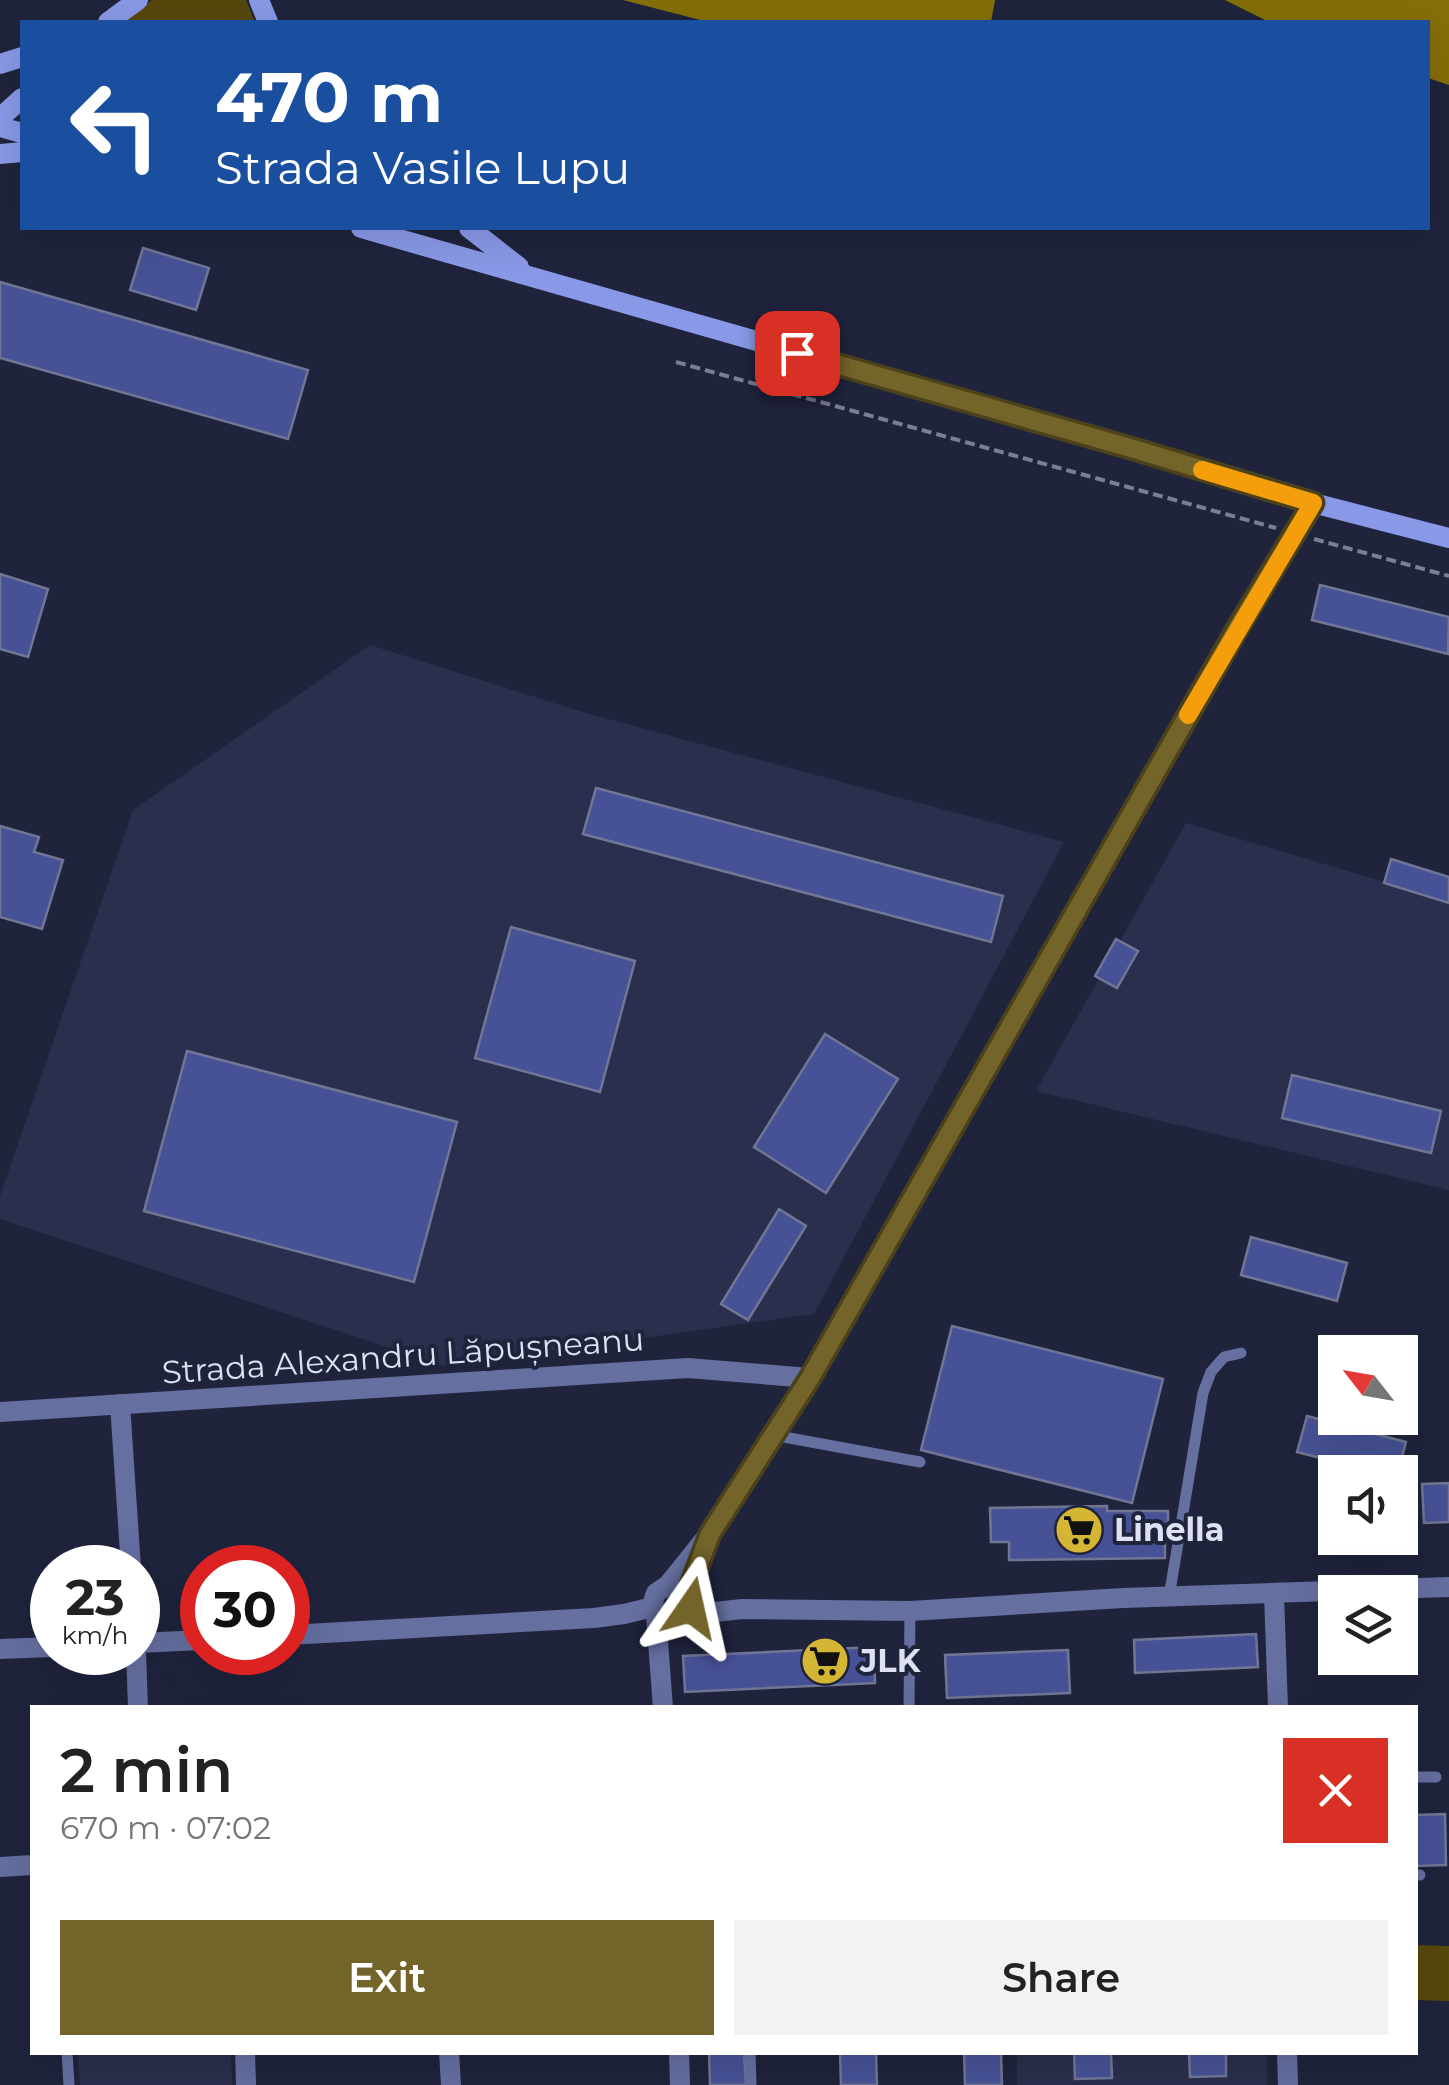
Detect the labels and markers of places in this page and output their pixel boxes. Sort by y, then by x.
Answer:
pin [755,311,840,396]
supermarket icon: Linella [1053,1504,1105,1556]
place label: Linella [1114,1510,1224,1549]
supermarket icon: JLK [799,1635,851,1687]
place label: JLK [859,1641,922,1680]

